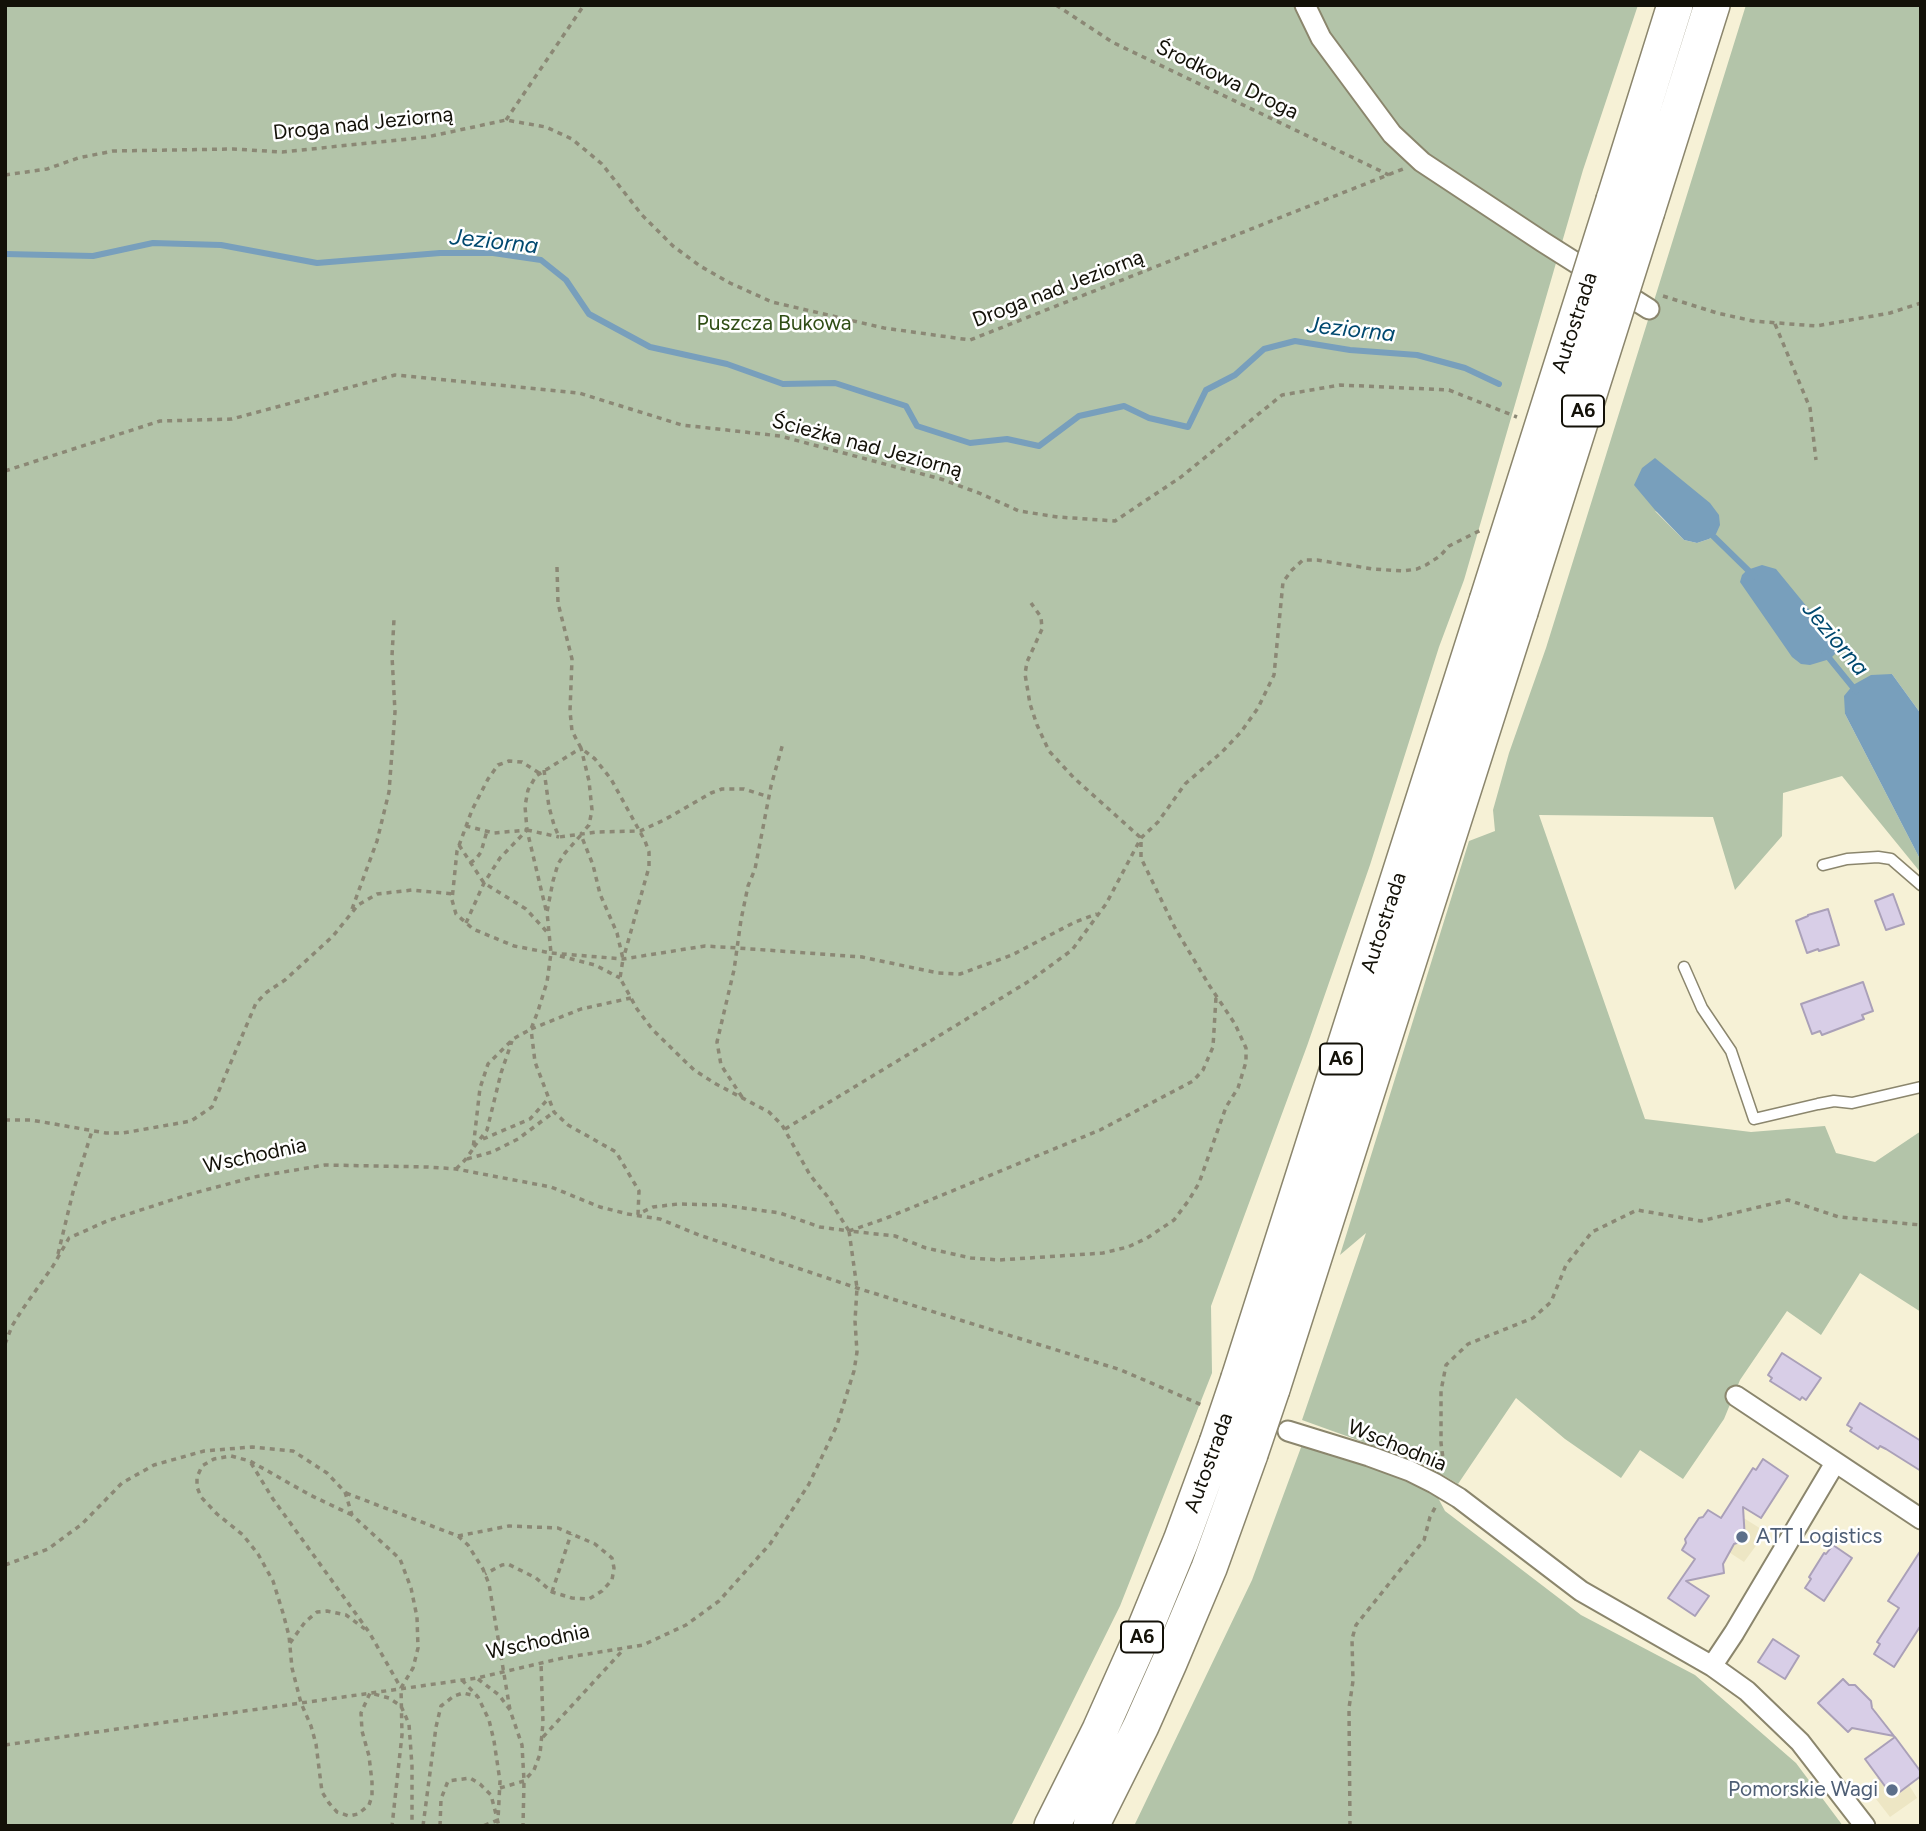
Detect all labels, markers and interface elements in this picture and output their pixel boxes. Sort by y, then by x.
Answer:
street label: Środkowa Droga [1152,35,1302,125]
street label: Droga nad Jeziorną [272,102,454,146]
water label: Jeziorna [449,224,539,260]
street label: Droga nad Jeziorną [969,245,1147,333]
street label: Autostrada [1547,269,1603,377]
park label: Puszcza Bukowa [697,311,851,337]
water label: Jeziorna [1306,312,1396,348]
road number: A6 [1562,396,1604,426]
street label: Ścieżka nad Jeziorną [769,408,965,484]
water label: Jeziorna [1796,596,1874,682]
street label: Autostrada [1356,869,1412,977]
road number: A6 [1320,1044,1362,1074]
street label: Wschodnia [201,1133,309,1179]
street label: Autostrada [1179,1410,1239,1516]
street label: Wschodnia [1344,1415,1450,1477]
place label: ATT Logistics [1756,1524,1882,1550]
marker: ATT Logistics [1734,1529,1750,1545]
street label: Wschodnia [484,1619,592,1665]
road number: A6 [1121,1622,1163,1652]
place label: Pomorskie Wagi [1728,1777,1878,1803]
marker: Pomorskie Wagi [1884,1782,1900,1798]

